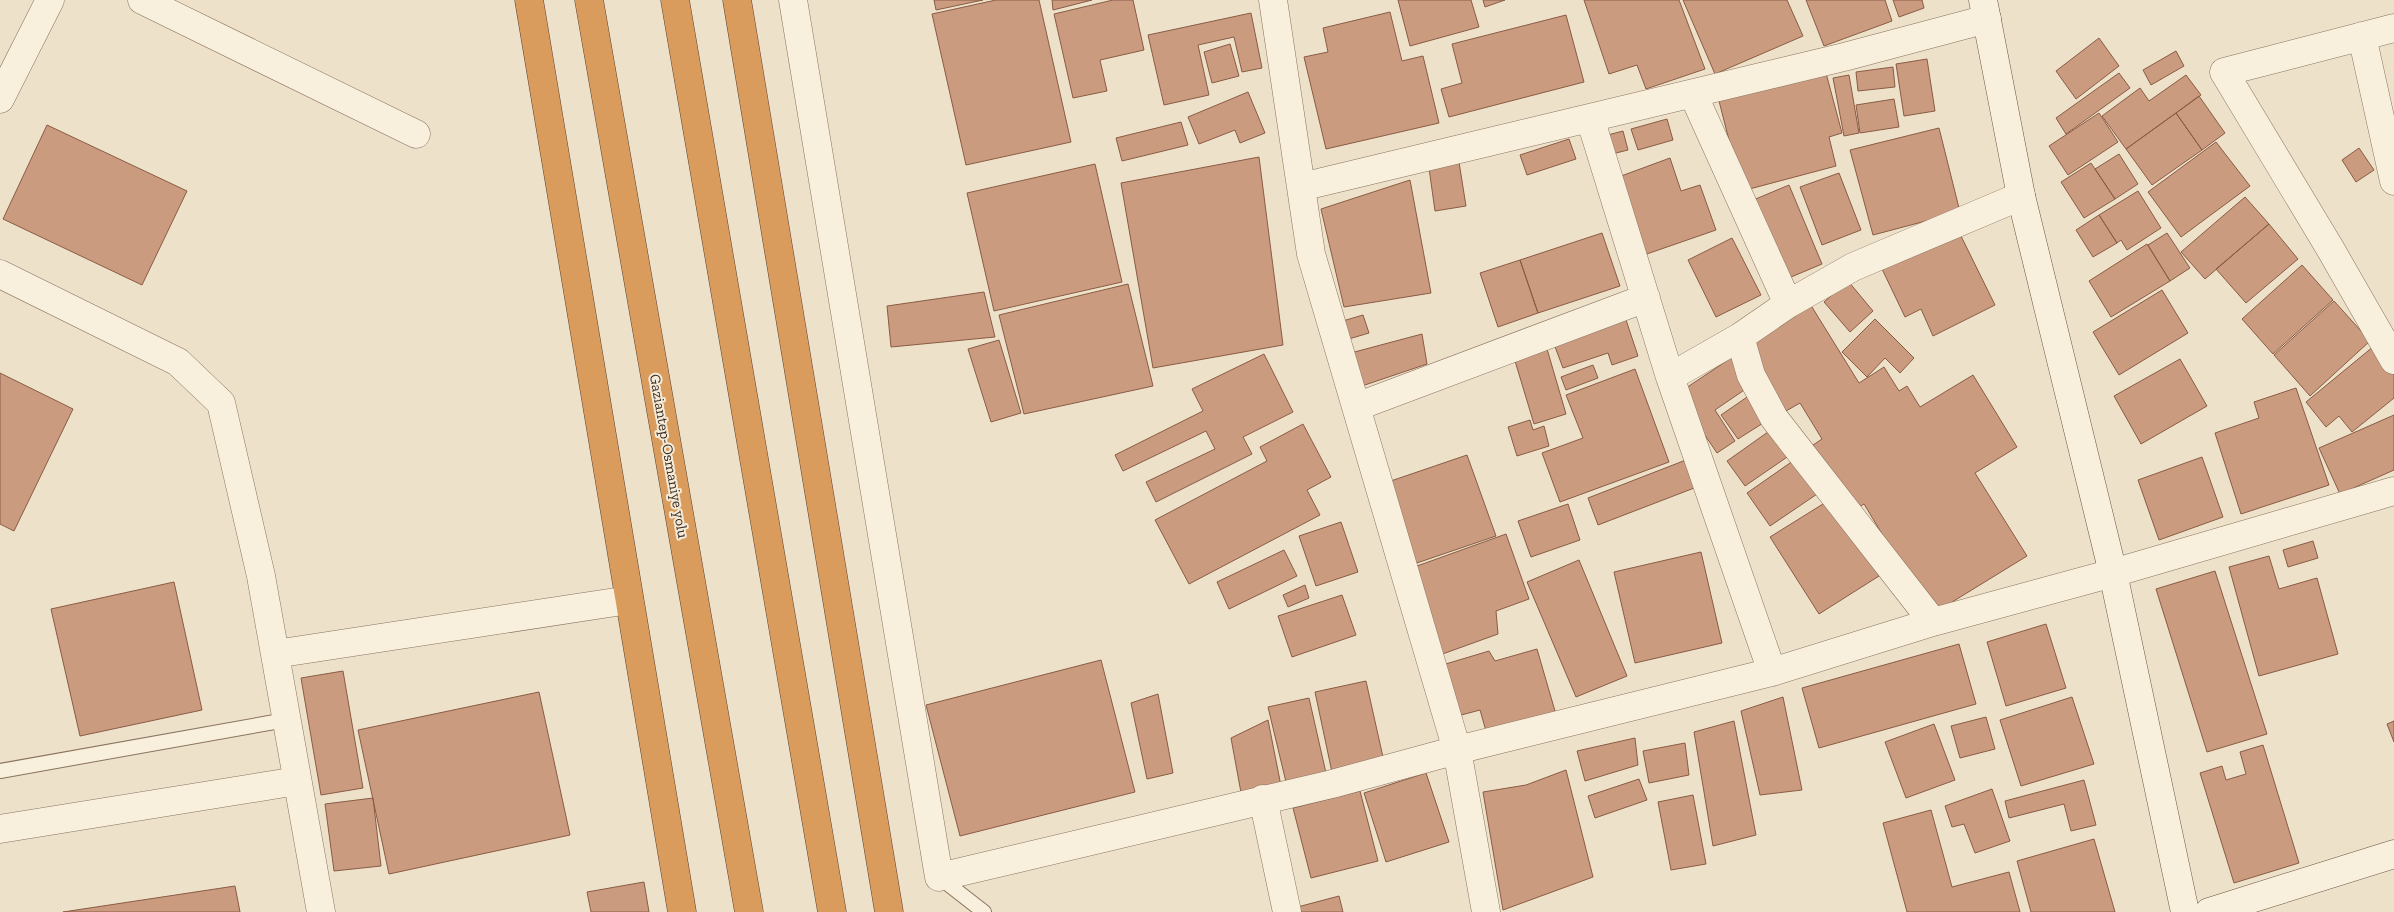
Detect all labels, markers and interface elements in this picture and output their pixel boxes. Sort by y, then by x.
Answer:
street label: Gaziantep-Osmaniye yolu [646,373,692,540]

